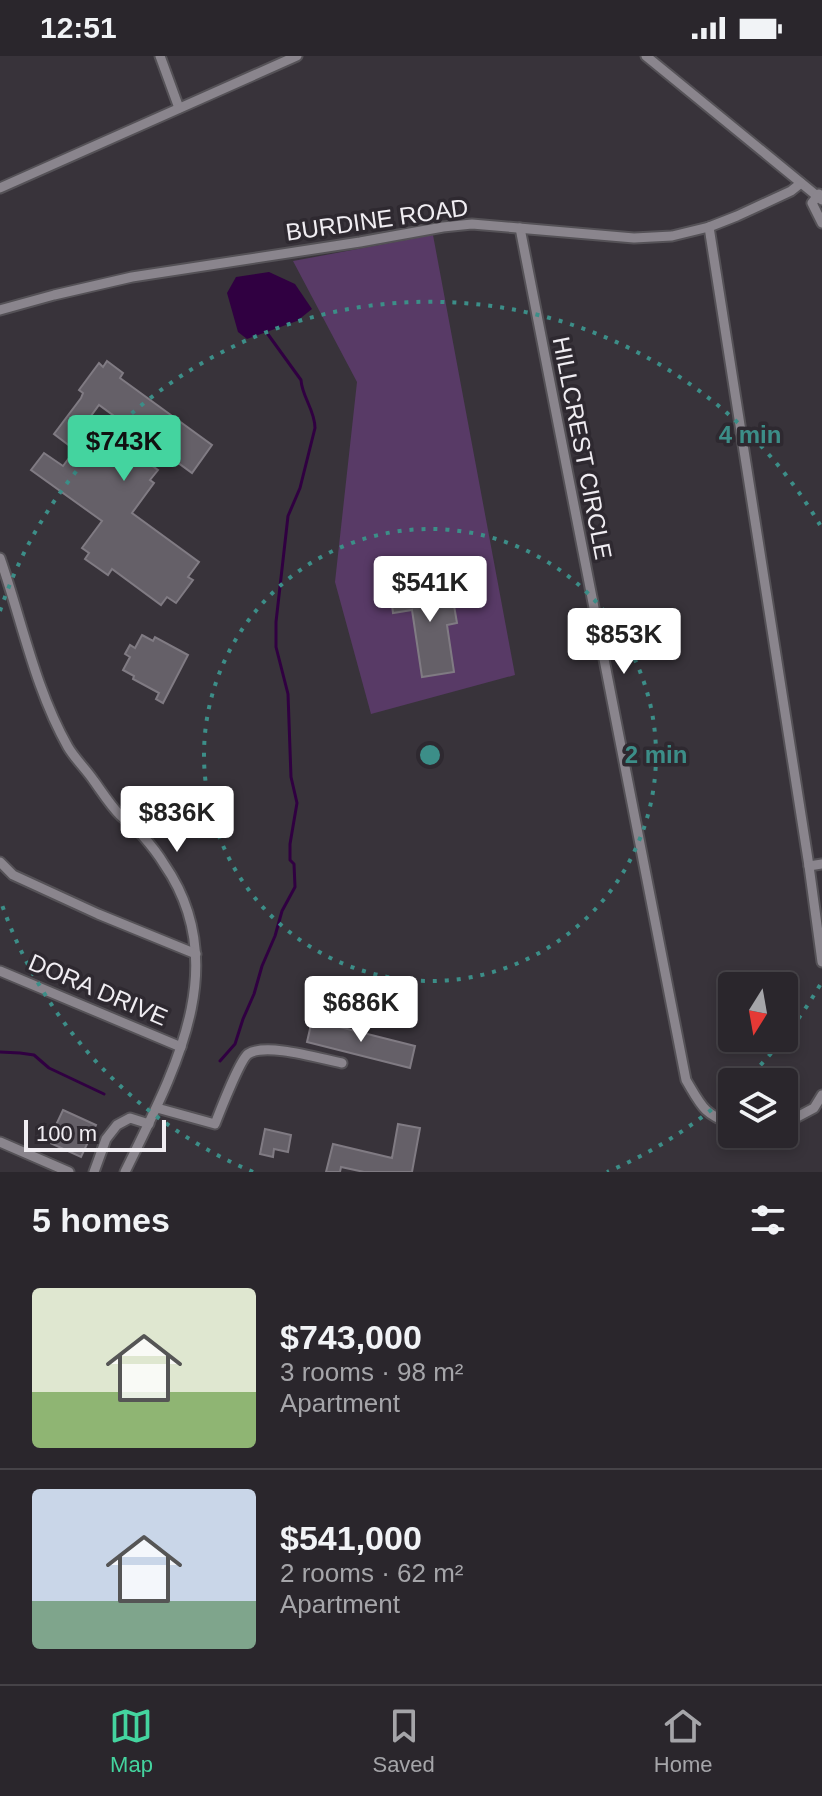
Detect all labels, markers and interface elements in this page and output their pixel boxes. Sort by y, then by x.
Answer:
text: 12:51 [40,11,117,44]
street label: BURDINE ROAD [284,193,470,246]
street label: HILLCREST CIRCLE [548,334,617,562]
pin: $743K [68,415,180,483]
text: 4 min [719,421,781,448]
text: $743K [86,426,162,456]
pin: $541K [374,556,486,624]
text: $541K [392,567,468,597]
pin: $853K [568,608,680,676]
text: $853K [586,619,662,649]
centre of rings [416,741,444,769]
text: 2 min [625,741,687,768]
pin: $836K [121,786,233,854]
text: $836K [139,797,215,827]
street label: DORA DRIVE [25,948,172,1031]
north arrow [718,972,798,1052]
map controls [718,972,798,1148]
pin: $686K [305,976,417,1044]
text: $686K [323,987,399,1017]
button: layers [718,1068,798,1148]
scale bar [24,1116,166,1152]
text: 100 m [36,1121,97,1146]
icon: filters [746,1198,790,1242]
text: 5 homes [32,1201,170,1239]
text: $743,000 [280,1318,422,1356]
icon: home [96,1320,192,1416]
text: 3 rooms · 98 m² [280,1357,464,1387]
text: Apartment [280,1388,400,1418]
text: $541,000 [280,1519,422,1557]
icon: home [96,1521,192,1617]
text: 2 rooms · 62 m² [280,1558,464,1588]
text: Apartment [280,1589,400,1619]
tab: Map [109,1704,153,1778]
tab: Saved [372,1704,435,1778]
tab: Home [654,1704,713,1778]

